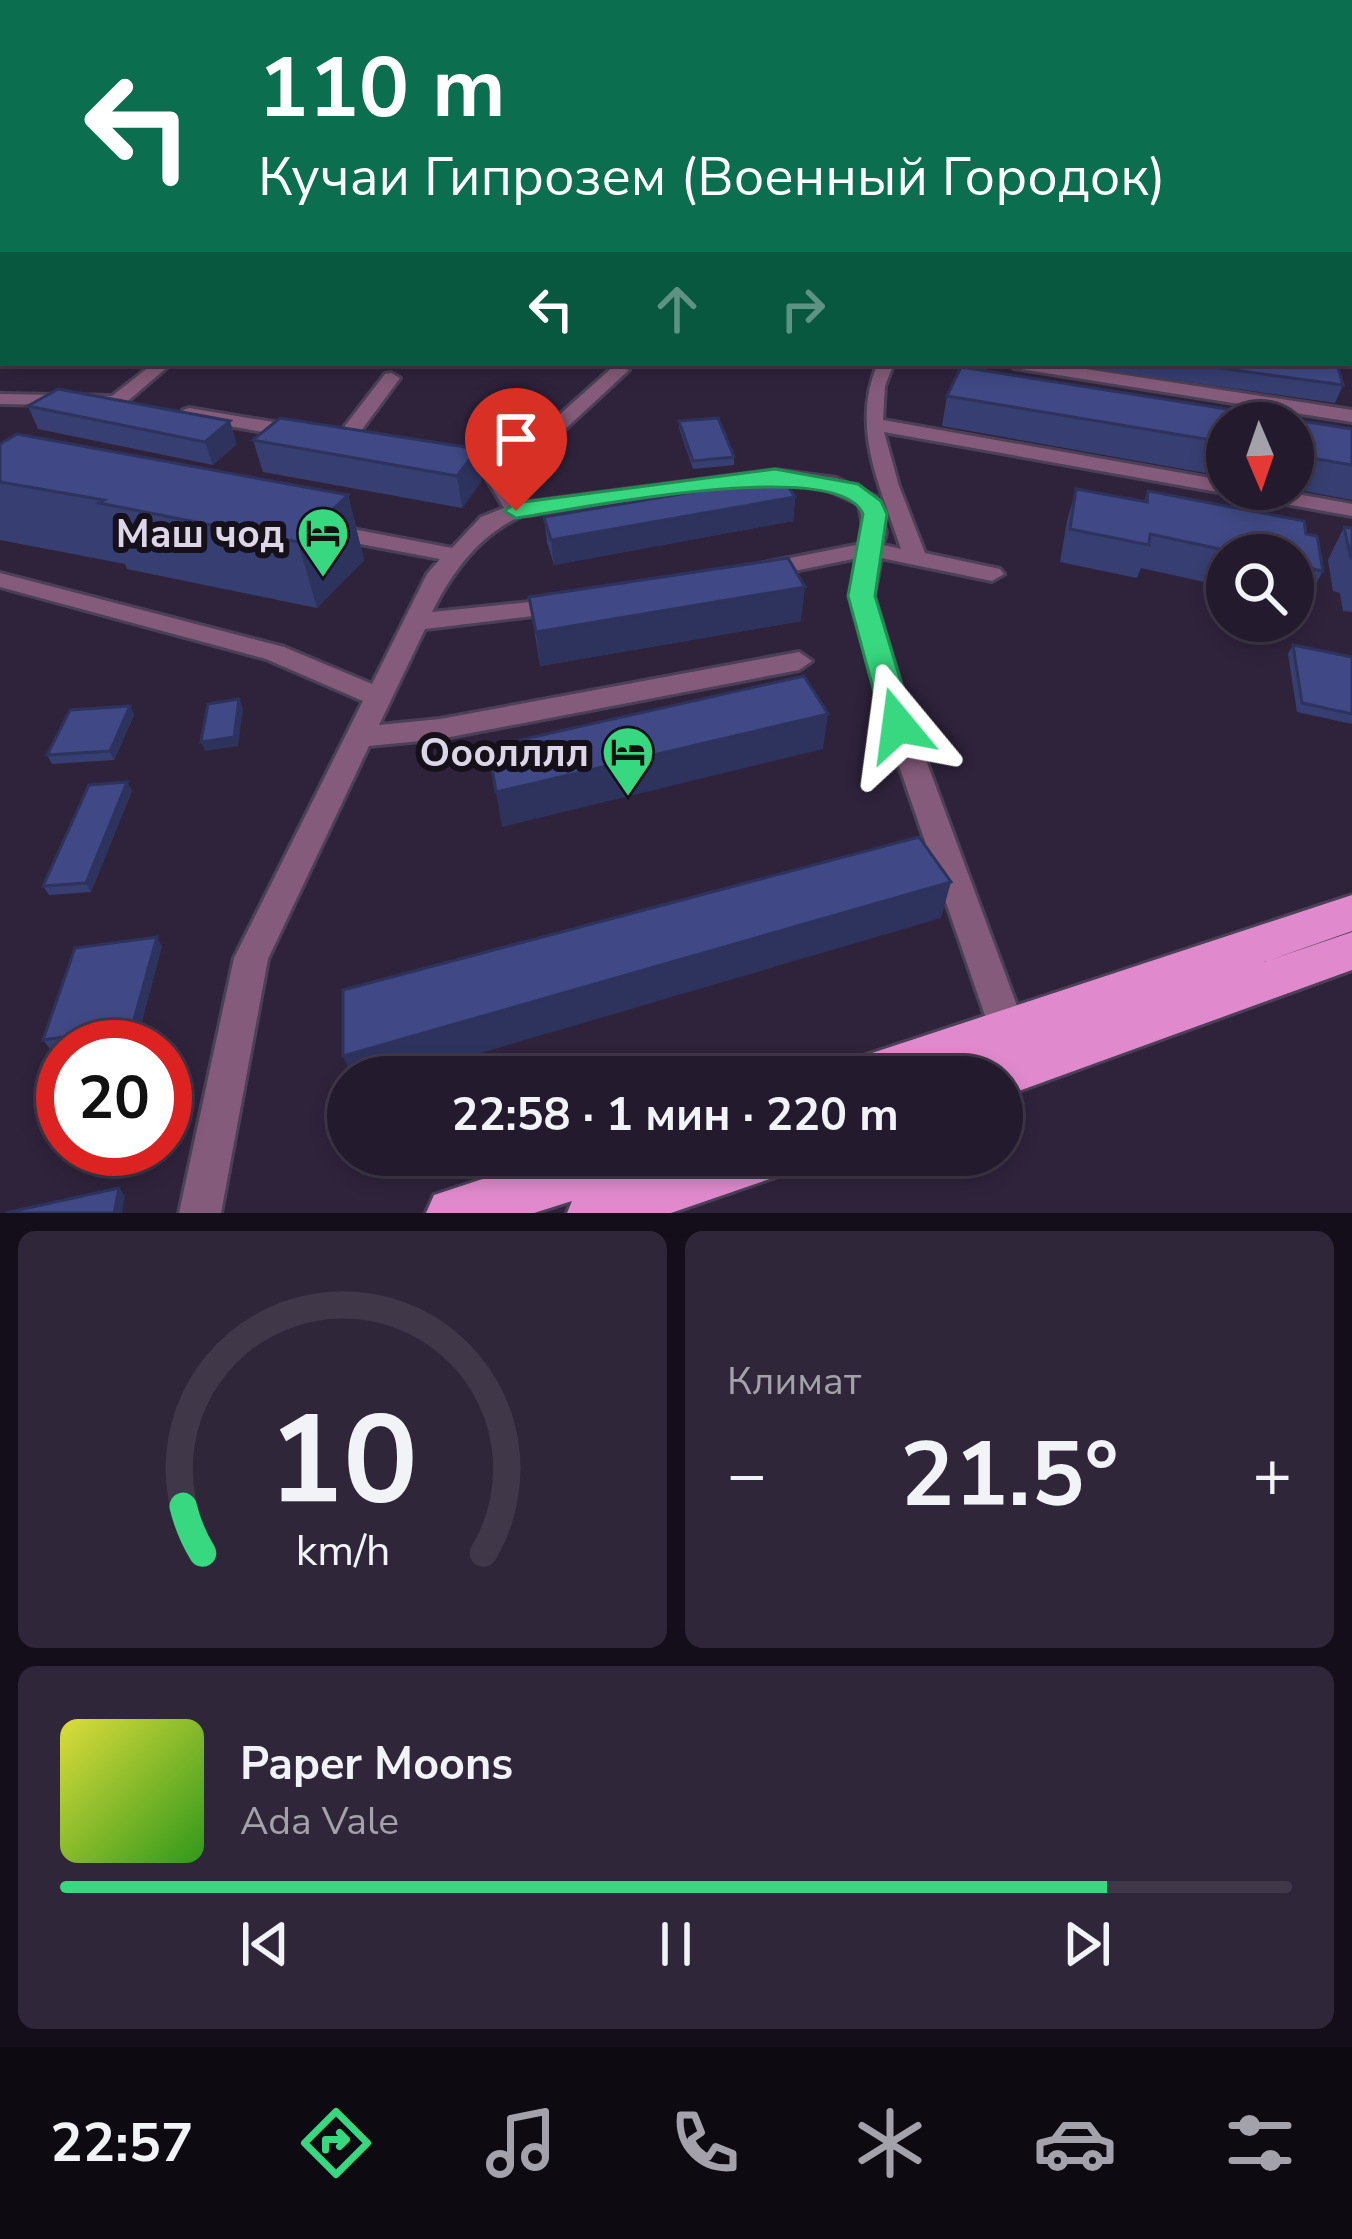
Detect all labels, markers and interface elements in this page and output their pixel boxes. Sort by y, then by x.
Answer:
text: 110 m [258,31,506,146]
icon: left [60,48,216,204]
text: Кучаи Гипрозем (Военный Городок) [258,140,1166,214]
icon: left [518,276,584,342]
icon: ahead [644,276,710,342]
icon: right [770,276,836,342]
pin [465,388,567,511]
north arrow [1206,402,1314,510]
map controls [1206,402,1314,642]
icon: arrive [483,406,549,472]
hotel icon: Маш чод [295,505,351,579]
place label: Маш чод [116,508,284,561]
button: search [1206,534,1314,642]
position arrow [835,662,961,788]
hotel icon: Ооолллл [600,724,656,798]
place label: Ооолллл [420,727,589,780]
speed limit sign: 20 [36,1020,192,1176]
text: 22:58 · 1 мин · 220 m [451,1085,899,1146]
text: Климат [727,1355,861,1408]
text: 10 [268,1376,417,1546]
text: 21.5° [900,1414,1119,1537]
text: − [727,1430,767,1520]
text: + [1252,1430,1292,1520]
text: km/h [295,1521,390,1579]
text: Paper Moons [240,1734,513,1795]
text: Ada Vale [240,1795,399,1848]
icon: previous [232,1911,298,1977]
icon: pause [643,1911,709,1977]
icon: next [1054,1911,1120,1977]
icon: directions [294,2101,378,2185]
icon: music [479,2101,563,2185]
icon: phone [663,2101,747,2185]
icon: climate [848,2101,932,2185]
icon: car [1033,2101,1117,2185]
icon: filters [1218,2101,1302,2185]
text: 22:57 [50,2106,193,2180]

